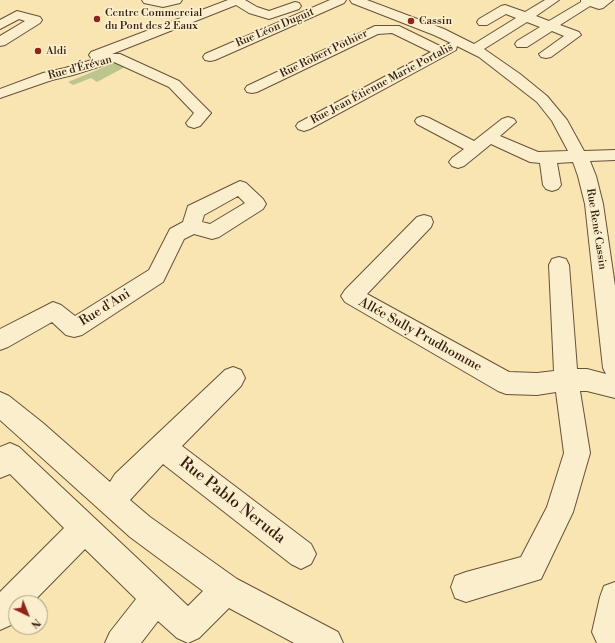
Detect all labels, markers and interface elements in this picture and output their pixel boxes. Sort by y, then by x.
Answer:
place label: Centre Commercial du Pont des 2 Eaux [105,6,202,32]
street label: Rue Léon Duguit [234,6,316,50]
marker: Centre Commercial du Pont des 2 Eaux [92,14,102,24]
place label: Cassin [419,14,452,28]
marker: Cassin [406,16,416,26]
street label: Rue Robert Pothier [278,27,370,81]
street label: Rue Jean Étienne Marie Portalis [309,41,455,127]
place label: Aldi [46,44,67,58]
marker: Aldi [33,46,43,56]
street label: Rue d'Érévan [47,53,113,83]
street label: Rue René Cassin [583,187,609,271]
street label: Rue d'Ani [77,286,133,330]
street label: Allée Sully Prudhomme [356,295,484,375]
street label: Rue Pablo Neruda [175,454,289,548]
north arrow [8,595,48,635]
text: N [28,615,43,631]

